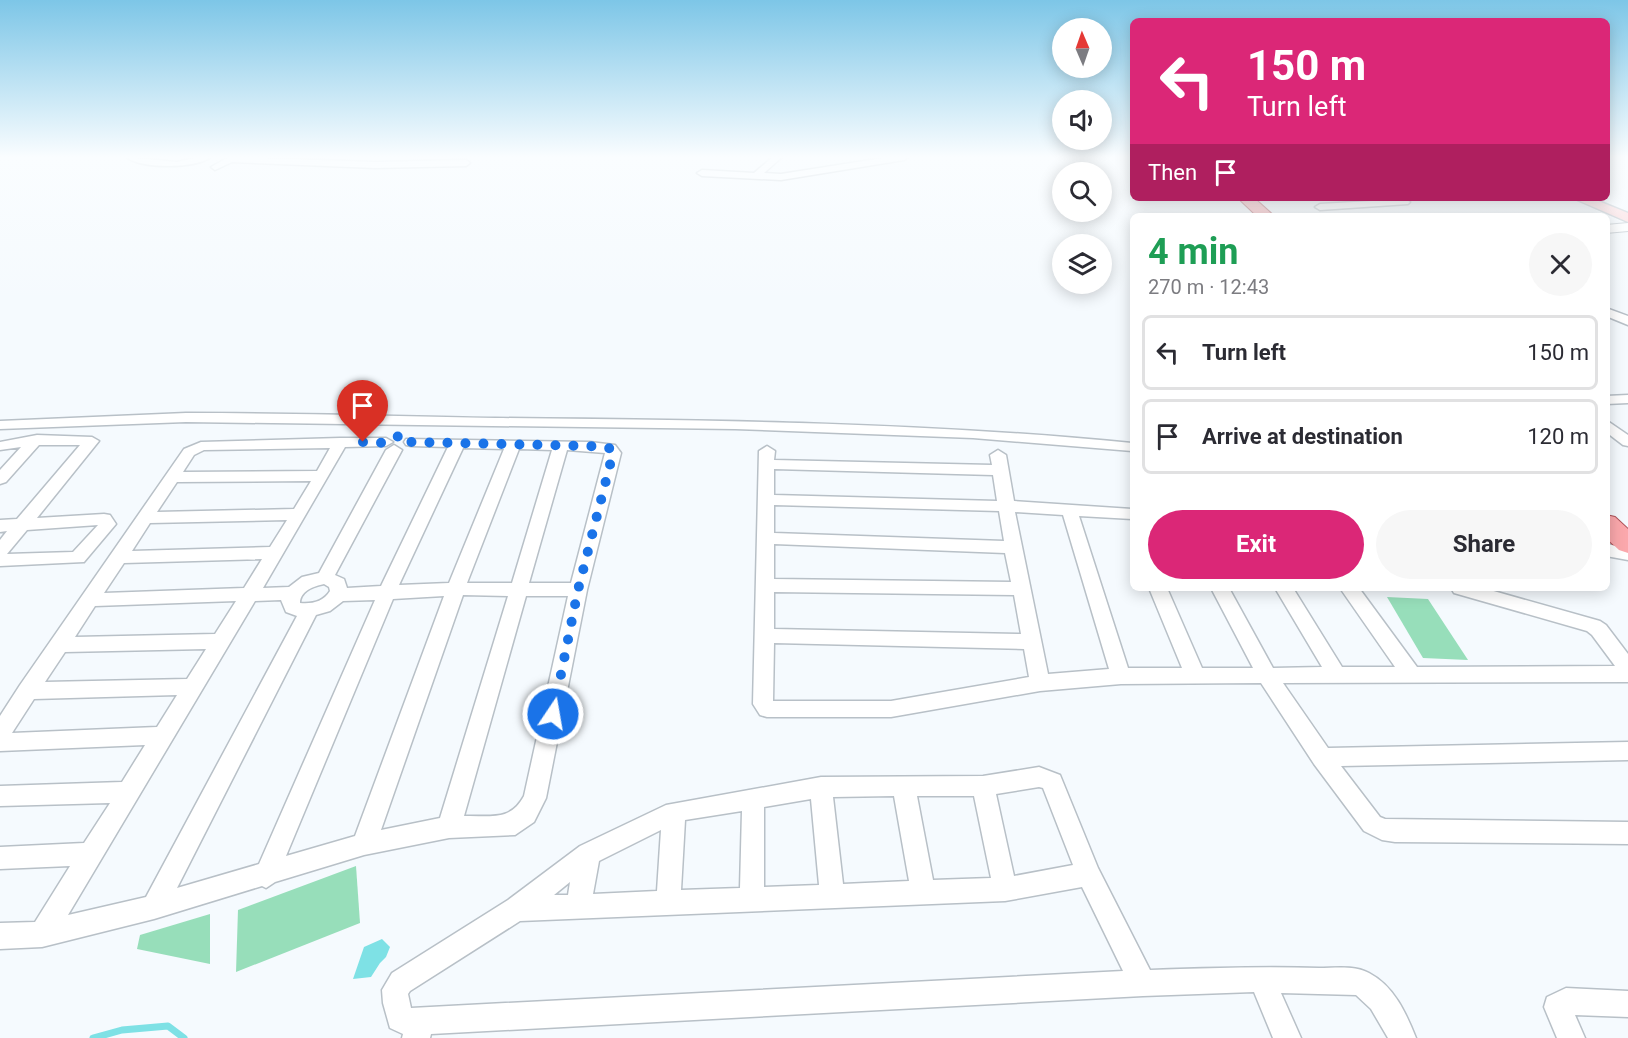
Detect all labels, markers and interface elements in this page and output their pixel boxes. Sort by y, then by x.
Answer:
north arrow [1052,18,1112,78]
map controls [1052,18,1112,294]
text: 150 m [1247,41,1366,90]
icon: left [1148,42,1226,120]
button: sound [1052,90,1112,150]
text: Turn left [1247,91,1347,123]
icon: arrive [1209,156,1242,189]
text: Then [1148,160,1197,185]
button: search [1052,162,1112,222]
text: 4 min [1148,231,1239,273]
button: close [1529,233,1592,296]
button: layers [1052,234,1112,294]
text: 270 m · 12:43 [1148,275,1269,299]
icon: left [1151,336,1184,369]
text: Turn left [1202,340,1286,365]
text: 150 m [1527,340,1589,365]
pin [337,380,388,442]
icon: arrive [346,389,379,422]
icon: arrive [1151,420,1184,453]
text: Arrive at destination [1202,424,1403,449]
text: 120 m [1527,424,1589,449]
button: Exit [1148,510,1364,579]
button: Share [1376,510,1592,579]
position arrow [521,682,585,746]

